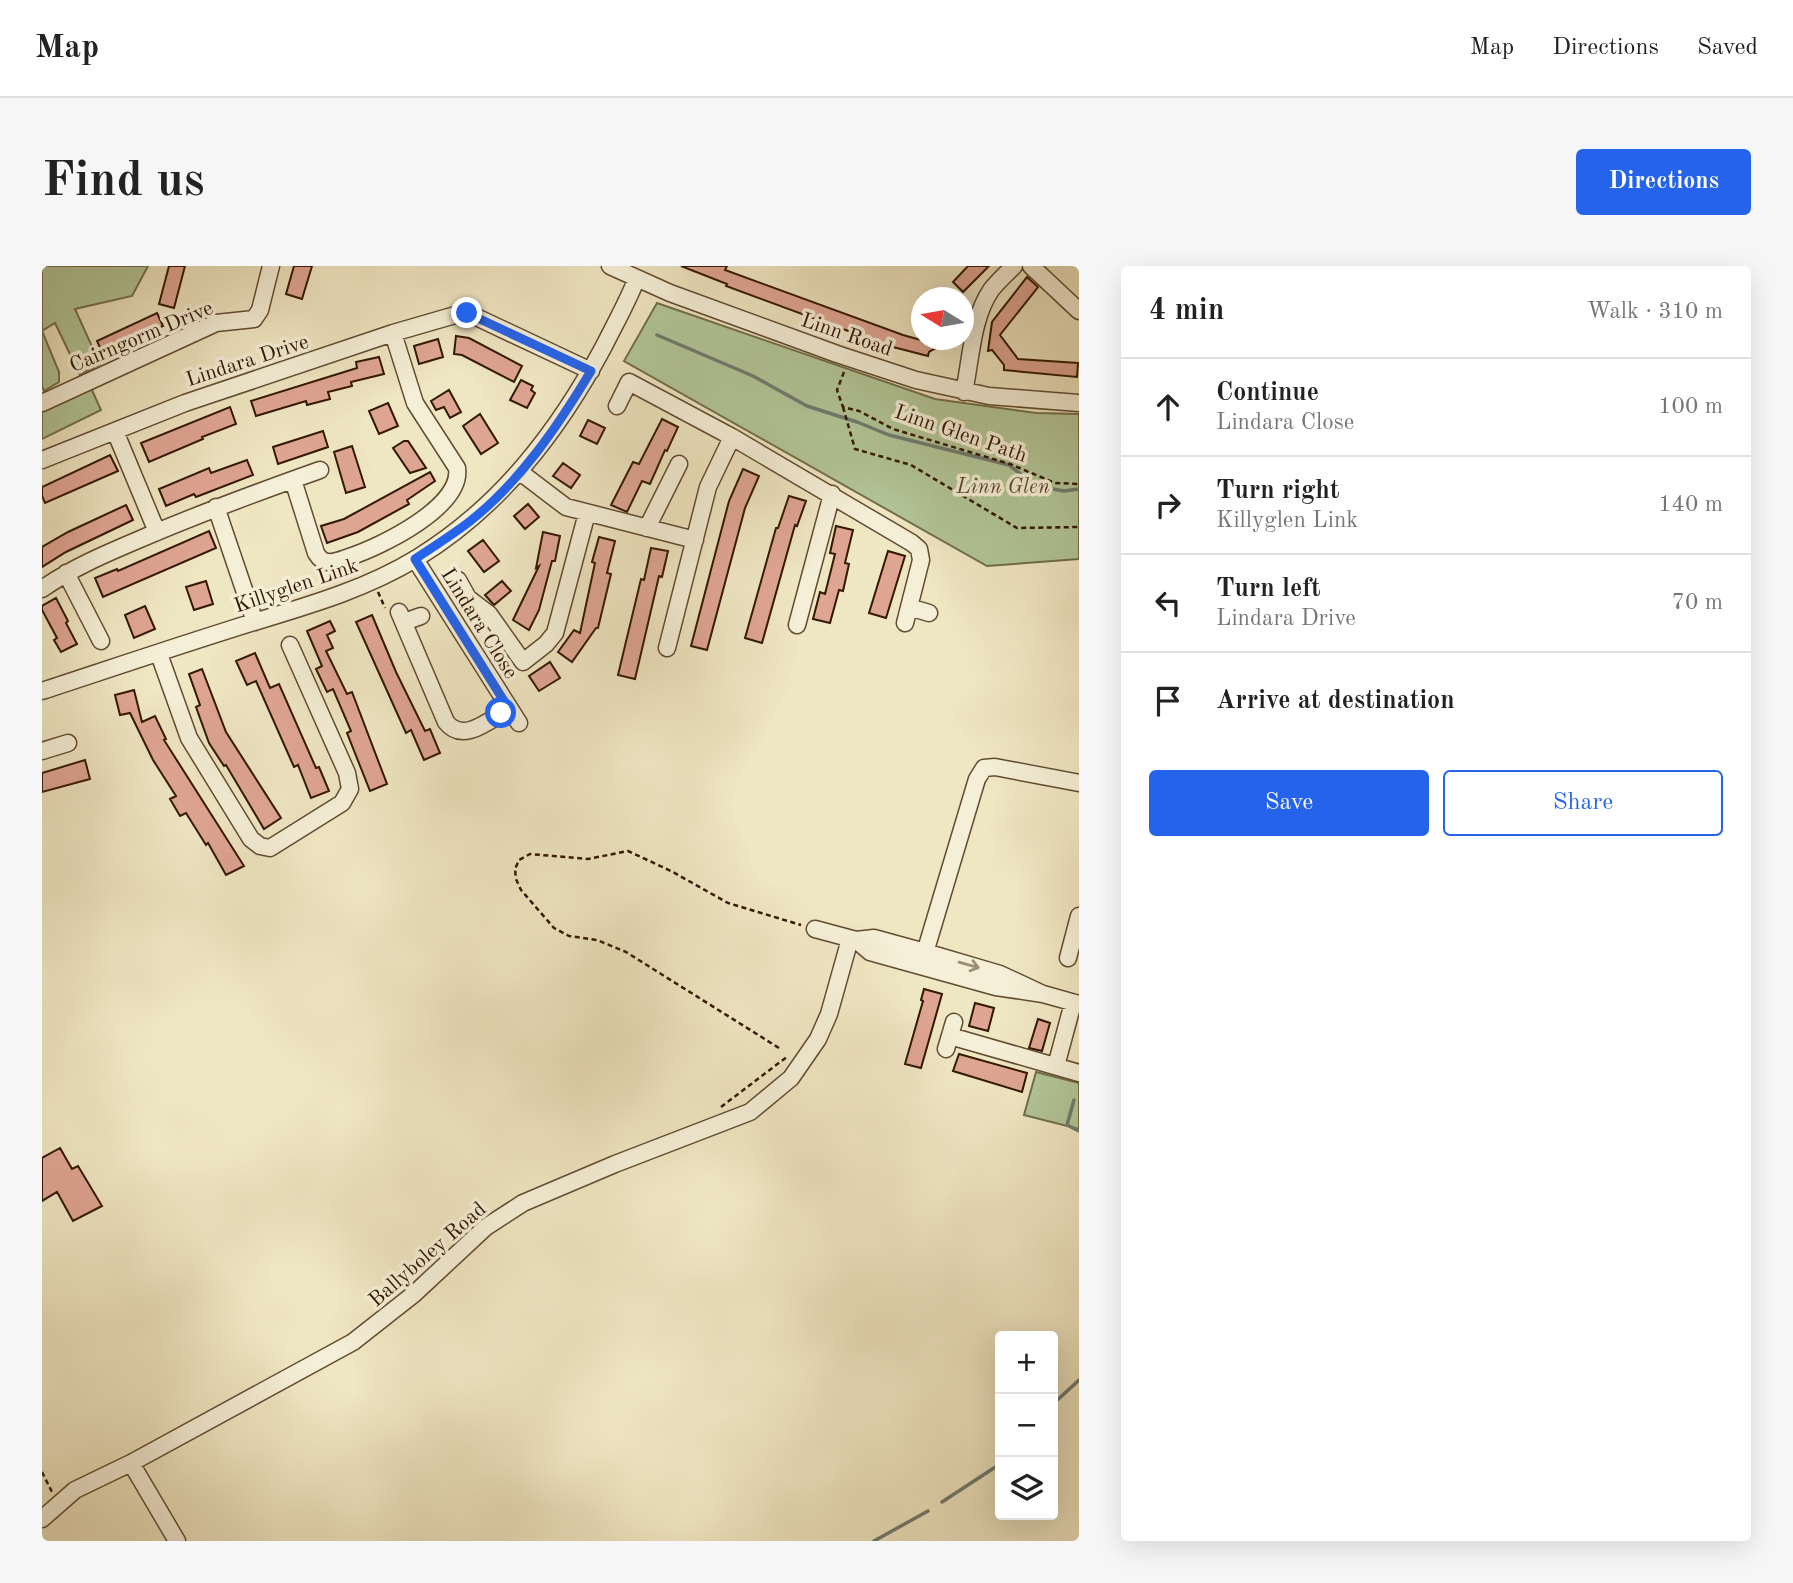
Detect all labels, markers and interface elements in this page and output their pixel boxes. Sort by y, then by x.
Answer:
text: Map [35,32,99,65]
text: Map [1470,36,1514,60]
text: Directions [1552,36,1659,60]
text: Saved [1697,36,1758,60]
button: Directions [1576,149,1751,215]
text: Find us [42,158,205,207]
north arrow [911,287,974,350]
text: 4 min [1149,296,1224,326]
route end [451,297,482,328]
street label: Cairngorm Drive [67,298,216,377]
text: Walk · 310 m [1587,300,1723,323]
street label: Linn Road [798,310,895,361]
street label: Lindara Drive [183,332,311,391]
text: Continue [1216,380,1319,406]
icon: ahead [1149,388,1187,426]
text: 100 m [1658,395,1723,418]
street label: Linn Glen Path [892,402,1029,467]
text: Lindara Close [1216,411,1354,434]
park label: Linn Glen [955,477,1050,498]
text: Turn right [1216,478,1339,504]
icon: right [1149,486,1187,524]
text: 140 m [1658,493,1723,516]
text: Killyglen Link [1216,509,1358,532]
street label: Killyglen Link [232,555,361,617]
street label: Lindara Close [436,565,521,683]
text: Turn left [1216,576,1321,602]
icon: left [1149,584,1187,622]
text: 70 m [1672,591,1723,614]
text: Lindara Drive [1216,607,1356,630]
icon: arrive [1149,682,1187,720]
text: Arrive at destination [1216,688,1455,714]
route start [485,697,516,728]
button: Save [1149,770,1429,836]
button: Share [1443,770,1723,836]
one-way arrow [957,959,980,972]
street label: Ballyboley Road [365,1199,491,1311]
map controls [995,1331,1058,1520]
button: + [995,1331,1058,1394]
button: − [995,1394,1058,1457]
button: layers [995,1457,1058,1520]

